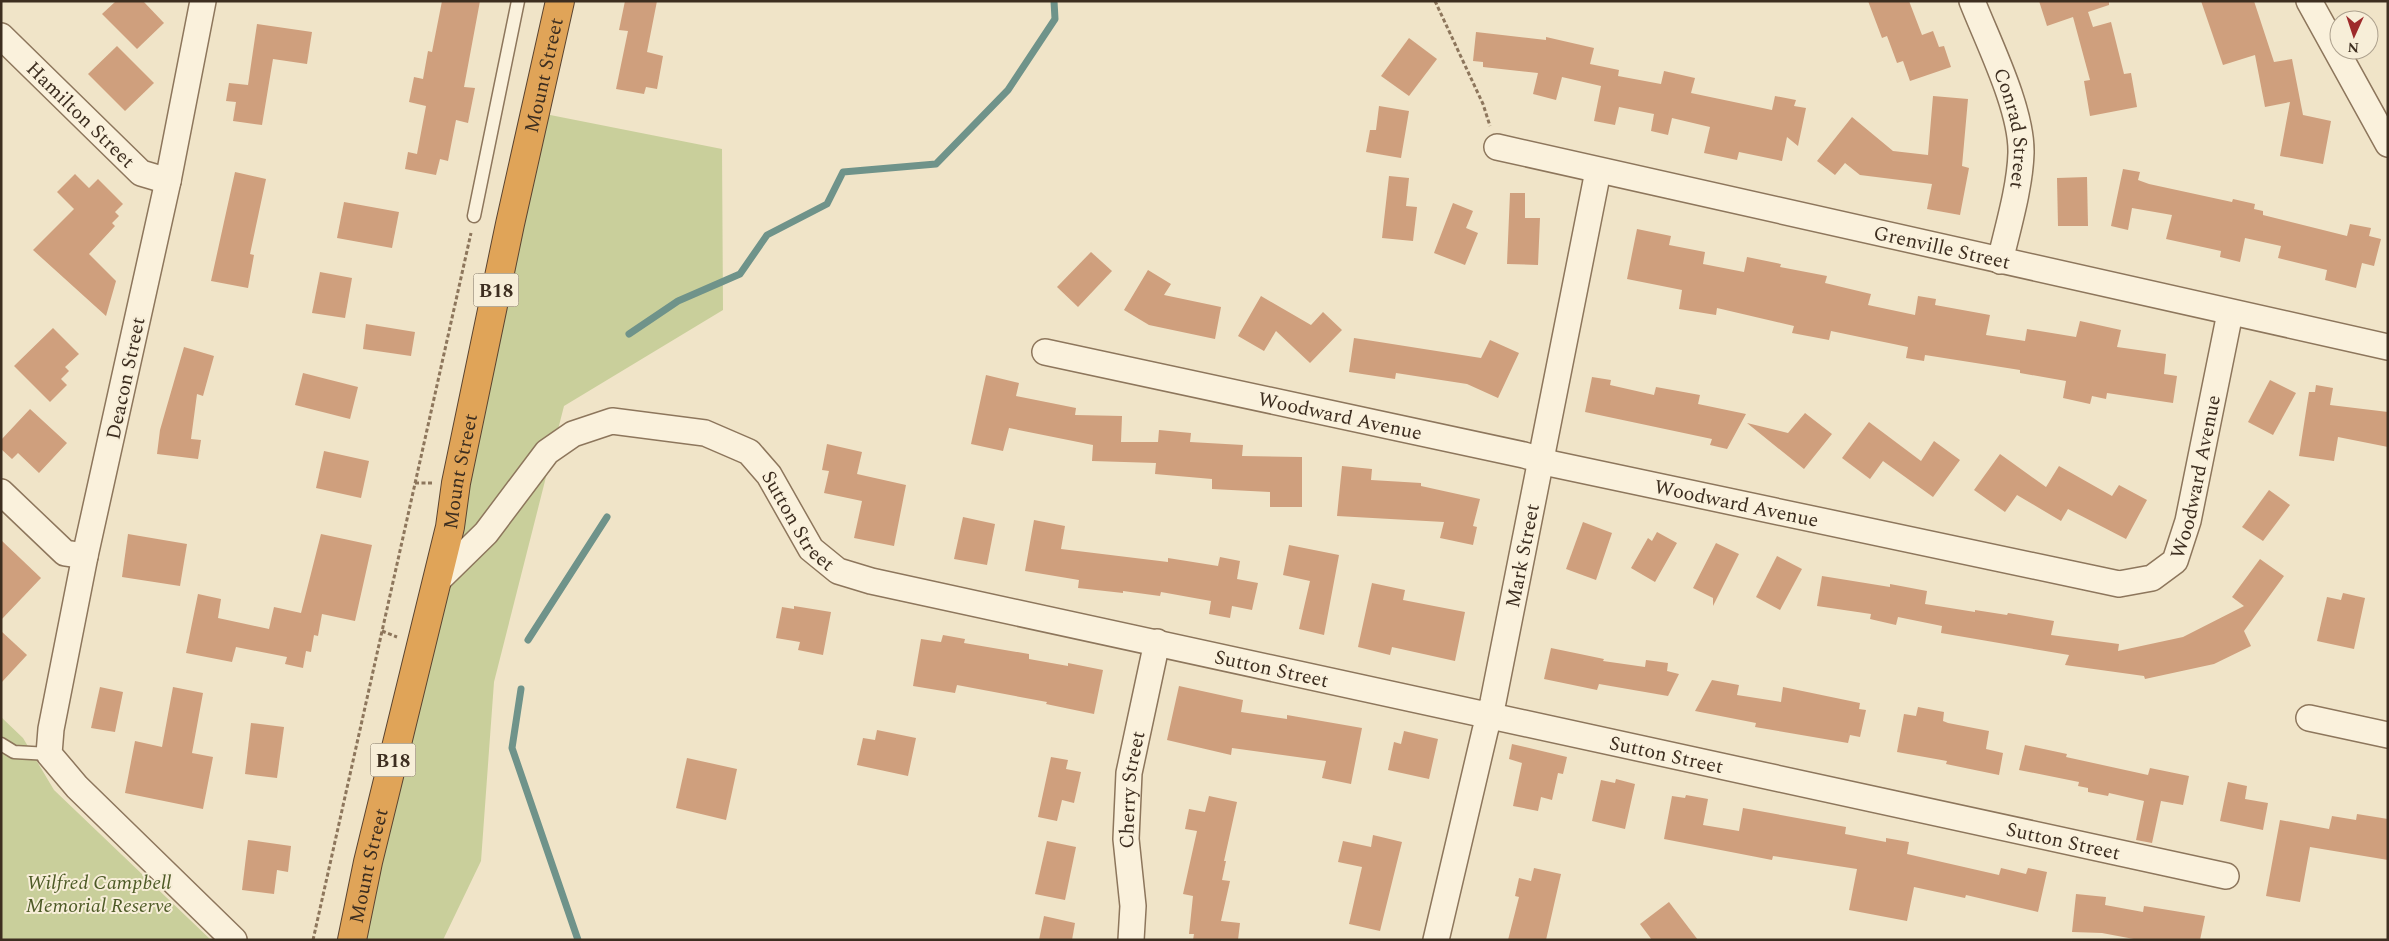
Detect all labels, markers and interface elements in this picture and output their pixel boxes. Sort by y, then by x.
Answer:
north arrow [2329,10,2379,60]
street label: Mount Street [517,15,572,136]
text: N [2347,37,2360,58]
street label: Hamilton Street [19,55,142,176]
street label: Conrad Street [1985,64,2035,191]
street label: Grenville Street [1870,218,2013,278]
road number: B18 [474,274,518,306]
street label: Deacon Street [98,314,154,442]
street label: Woodward Avenue [1255,384,1425,449]
street label: Woodward Avenue [2163,392,2229,563]
street label: Mount Street [436,411,486,531]
street label: Sutton Street [753,465,841,579]
street label: Woodward Avenue [1651,472,1821,536]
street label: Mark Street [1498,501,1548,610]
street label: Sutton Street [1212,642,1331,696]
street label: Cherry Street [1112,728,1154,850]
street label: Sutton Street [1606,728,1726,782]
road number: B18 [370,744,416,776]
street label: Mount Street [342,805,397,926]
street label: Sutton Street [2003,815,2123,869]
park label: Wilfred Campbell Memorial Reserve [26,868,172,921]

